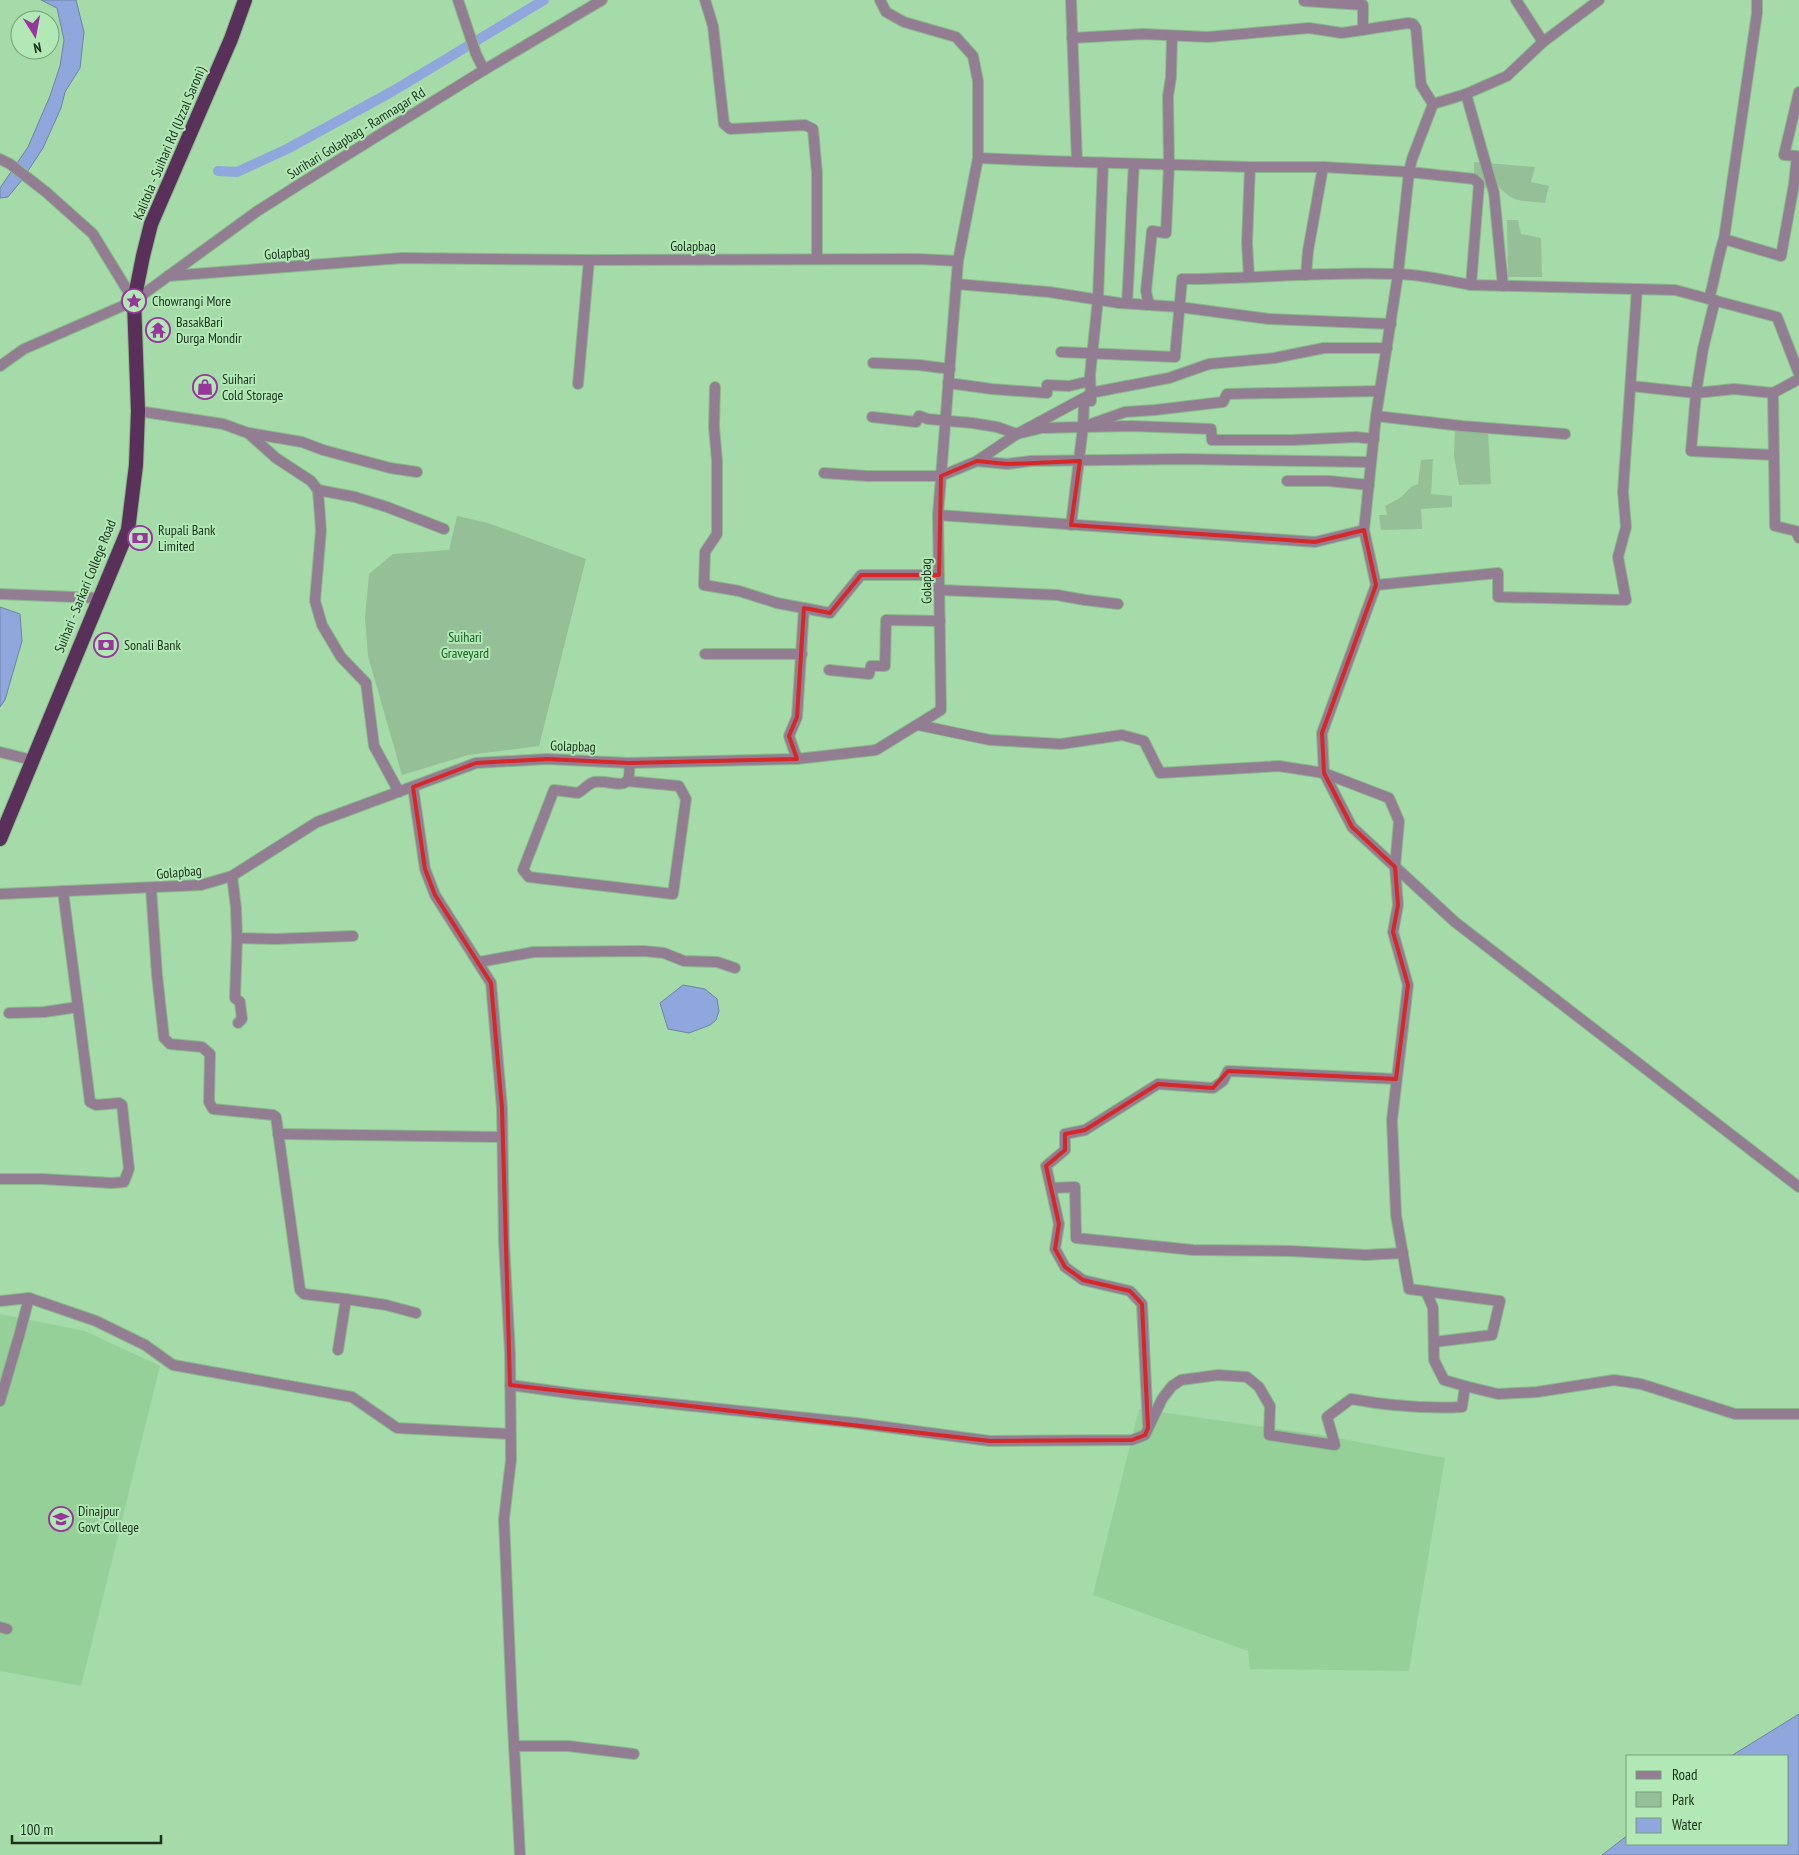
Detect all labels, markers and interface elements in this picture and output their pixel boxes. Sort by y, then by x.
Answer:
north arrow [10,10,60,60]
text: N [32,38,43,57]
street label: Kalitola - Suihari Rd (Uzzal Saroni) [128,63,210,222]
street label: Surihari Golapbag - Ramnagar Rd [284,83,428,183]
street label: Golapbag [670,237,716,255]
street label: Golapbag [264,242,310,264]
place icon: Chowrangi More [121,288,147,314]
place label: Chowrangi More [152,292,231,310]
place label: BasakBari Durga Mondir [176,313,242,347]
temple icon: BasakBari Durga Mondir [145,317,171,343]
place label: Suihari Cold Storage [222,370,284,404]
shop icon: Suihari Cold Storage [192,374,218,400]
street label: Suihari - Sarkari College Road [50,517,120,655]
place label: Rupali Bank Limited [158,521,216,555]
bank icon: Rupali Bank Limited [127,525,153,551]
street label: Golapbag [917,558,935,604]
park label: Suihari Graveyard [441,628,489,662]
bank icon: Sonali Bank [93,632,119,658]
place label: Sonali Bank [124,636,181,654]
street label: Golapbag [550,736,596,756]
street label: Golapbag [155,861,203,883]
place label: Dinajpur Govt College [78,1502,139,1536]
school or university icon: Dinajpur Govt College [48,1506,74,1532]
legend [1626,1755,1789,1845]
text: Road [1672,1765,1698,1784]
text: Park [1672,1790,1694,1809]
scale bar [12,1812,161,1844]
text: Water [1672,1815,1703,1834]
text: 100 m [20,1820,53,1839]

